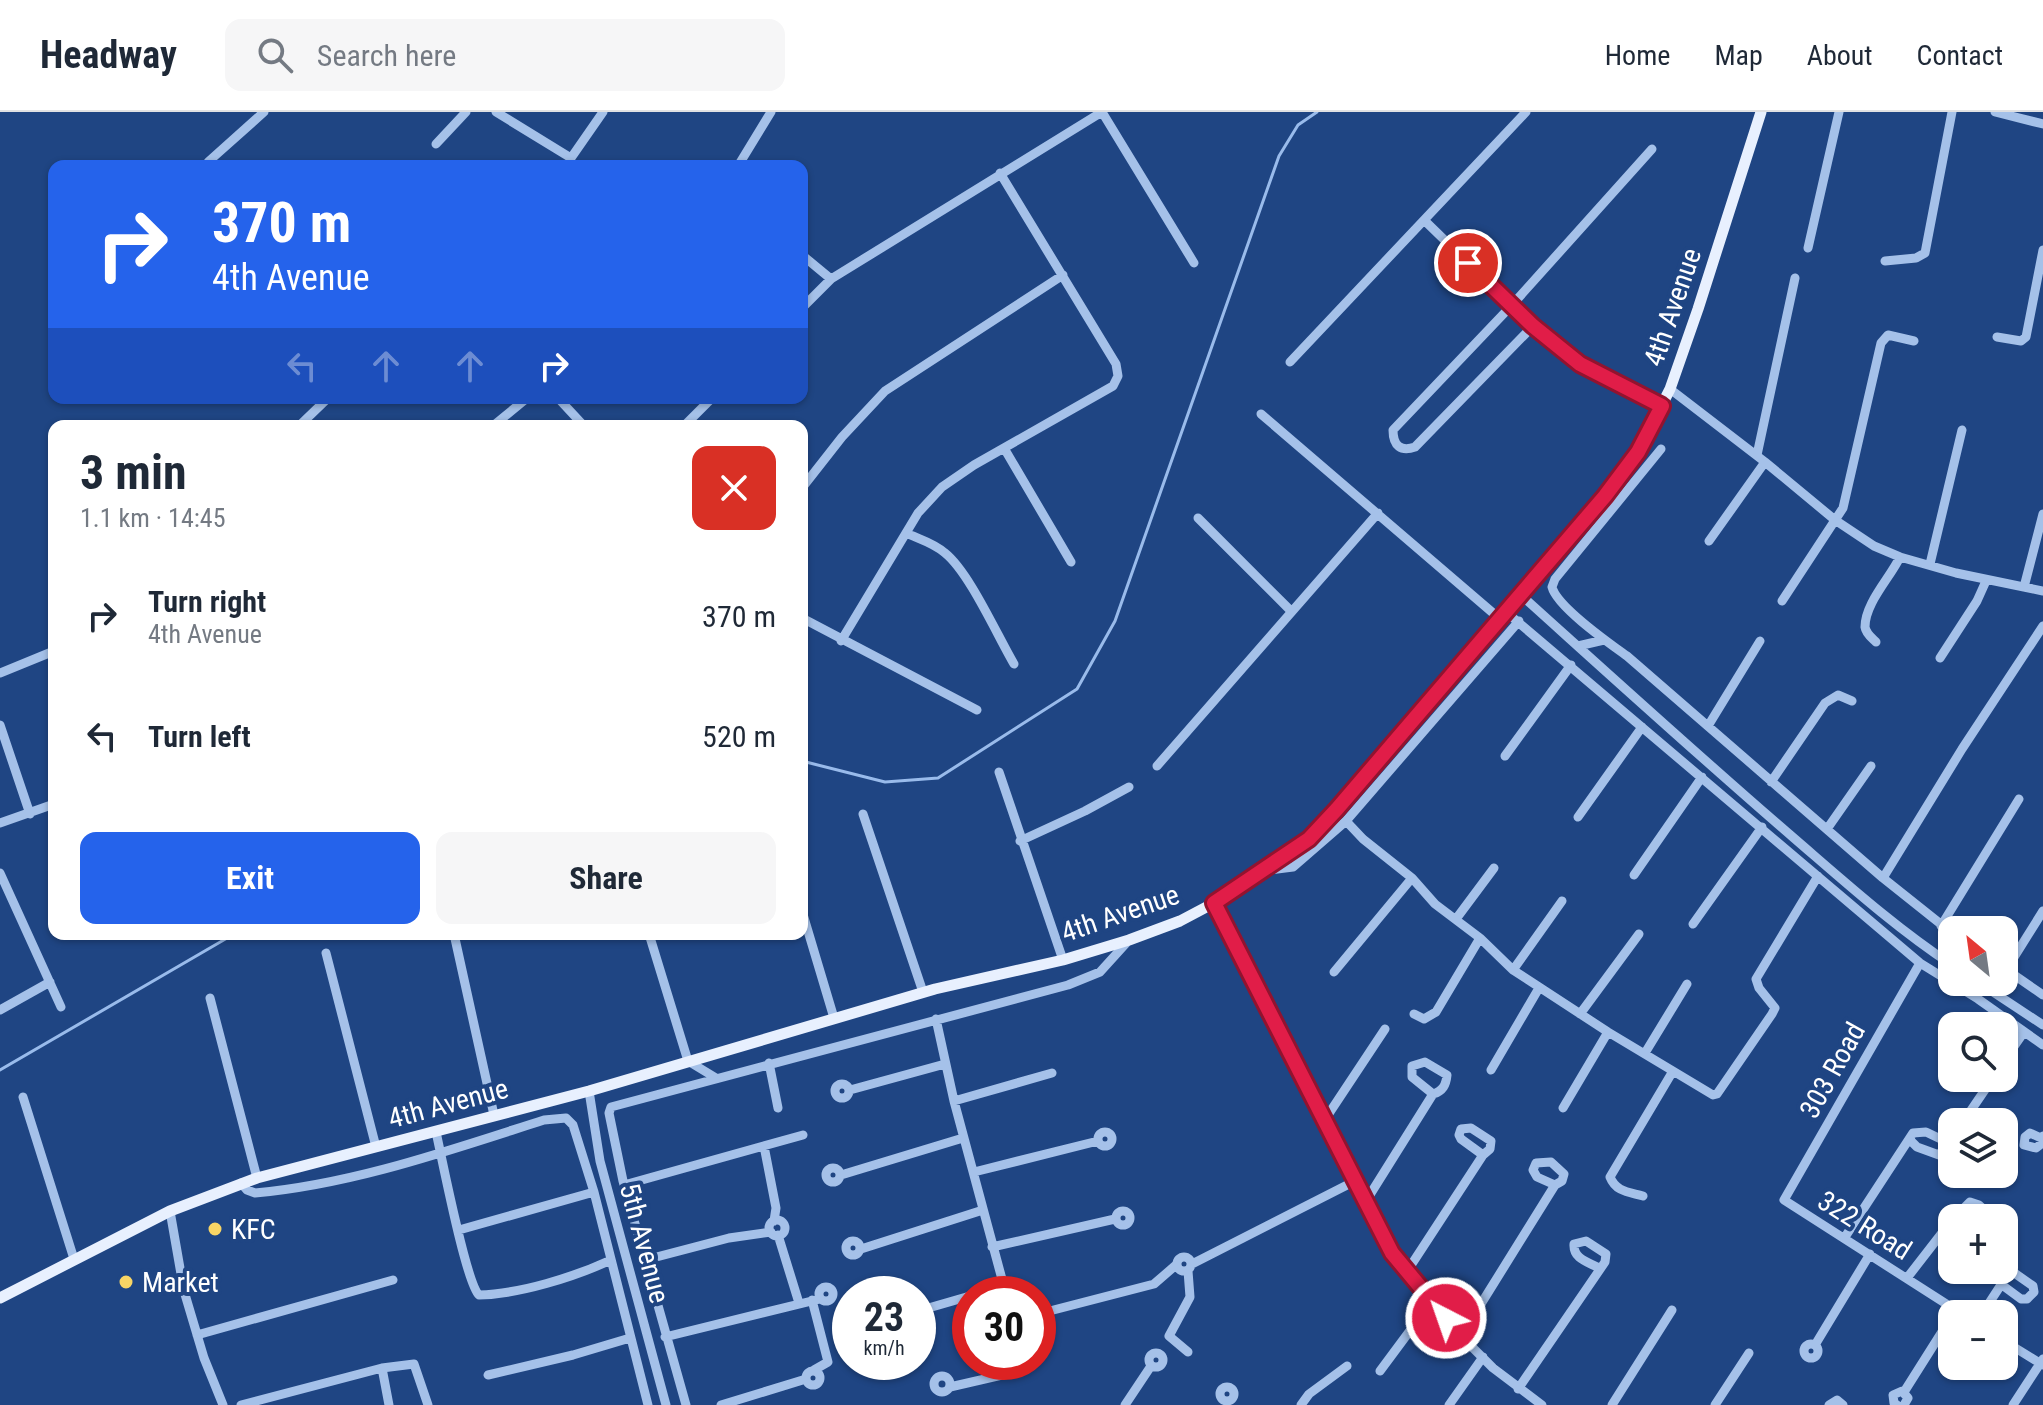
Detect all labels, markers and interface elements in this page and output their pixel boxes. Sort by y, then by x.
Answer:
search box [225,19,785,91]
text: Headway [40,33,177,77]
icon: search [253,33,297,77]
text: Search here [317,38,456,73]
text: Home [1605,39,1670,72]
text: Map [1714,39,1763,72]
text: About [1807,39,1873,72]
text: Contact [1917,39,2003,72]
text: 370 m [212,190,351,256]
icon: right [80,192,184,296]
pin [1434,229,1502,297]
icon: arrive [1446,241,1490,285]
street label: 4th Avenue [1637,244,1708,371]
text: 4th Avenue [212,257,370,299]
icon: left [280,344,324,388]
icon: ahead [364,344,408,388]
icon: ahead [448,344,492,388]
icon: right [532,344,576,388]
text: 3 min [80,444,187,501]
button: close [692,446,776,530]
text: 1.1 km · 14:45 [80,503,225,533]
text: Turn right [148,584,266,619]
icon: right [80,594,124,638]
text: 370 m [702,599,776,634]
text: 4th Avenue [148,619,262,649]
icon: left [80,714,124,758]
text: Turn left [148,719,251,754]
text: 520 m [702,719,776,754]
button: Exit [80,832,420,924]
button: Share [436,832,776,924]
street label: 4th Avenue [1057,878,1184,949]
north arrow [1938,916,2018,996]
map controls [1938,916,2018,1380]
button: search [1938,1012,2018,1092]
street label: 303 Road [1793,1017,1872,1124]
street label: 4th Avenue [385,1072,512,1135]
button: layers [1938,1108,2018,1188]
street label: 5th Avenue [613,1180,676,1307]
street label: 322 Road [1812,1184,1918,1267]
button: + [1938,1204,2018,1284]
place label: KFC [231,1213,276,1246]
marker: KFC [206,1220,224,1238]
place label: Market [142,1266,219,1299]
marker: Market [117,1273,135,1291]
speed limit sign: 30 [952,1276,1056,1380]
position arrow [1404,1276,1488,1360]
text: 23 [864,1294,904,1341]
button: − [1938,1300,2018,1380]
text: km/h [863,1336,905,1360]

